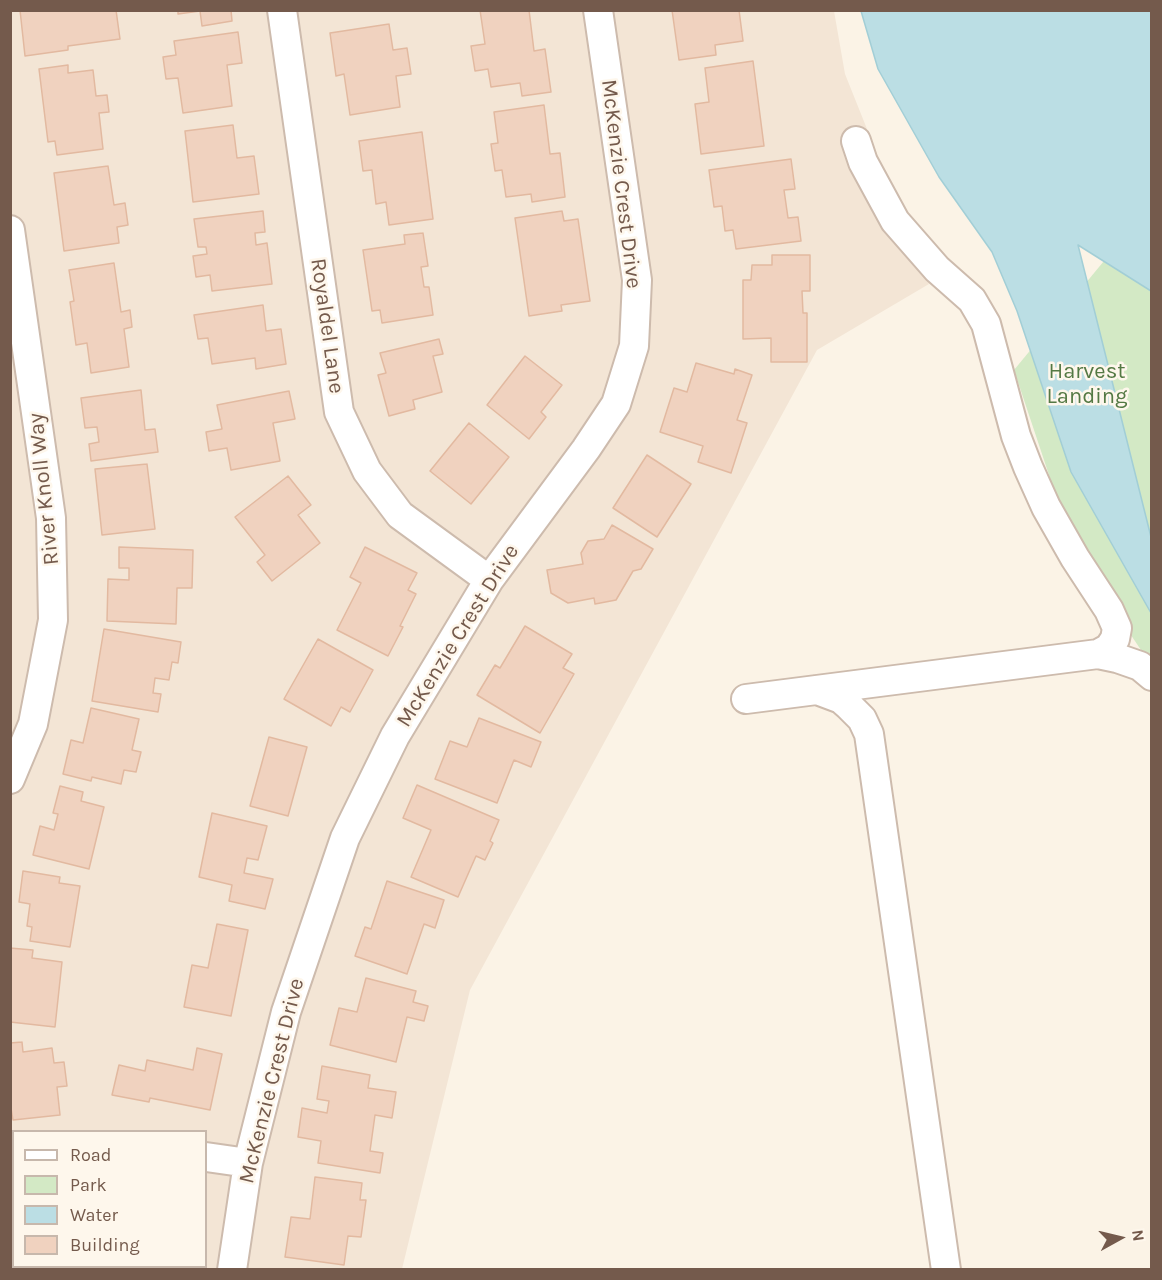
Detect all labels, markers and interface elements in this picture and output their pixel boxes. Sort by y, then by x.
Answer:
street label: McKenzie Crest Drive [595,78,647,290]
street label: Royaldel Lane [304,256,350,396]
park label: Harvest Landing [1047,359,1127,410]
street label: River Knoll Way [23,411,65,567]
street label: McKenzie Crest Drive [391,540,525,732]
street label: McKenzie Crest Drive [234,976,310,1186]
legend [12,1130,207,1268]
text: Road [70,1144,111,1166]
text: Park [70,1174,107,1196]
text: Water [70,1204,118,1226]
north arrow [1090,1208,1150,1268]
text: N [1128,1228,1149,1242]
text: Building [70,1234,140,1256]

